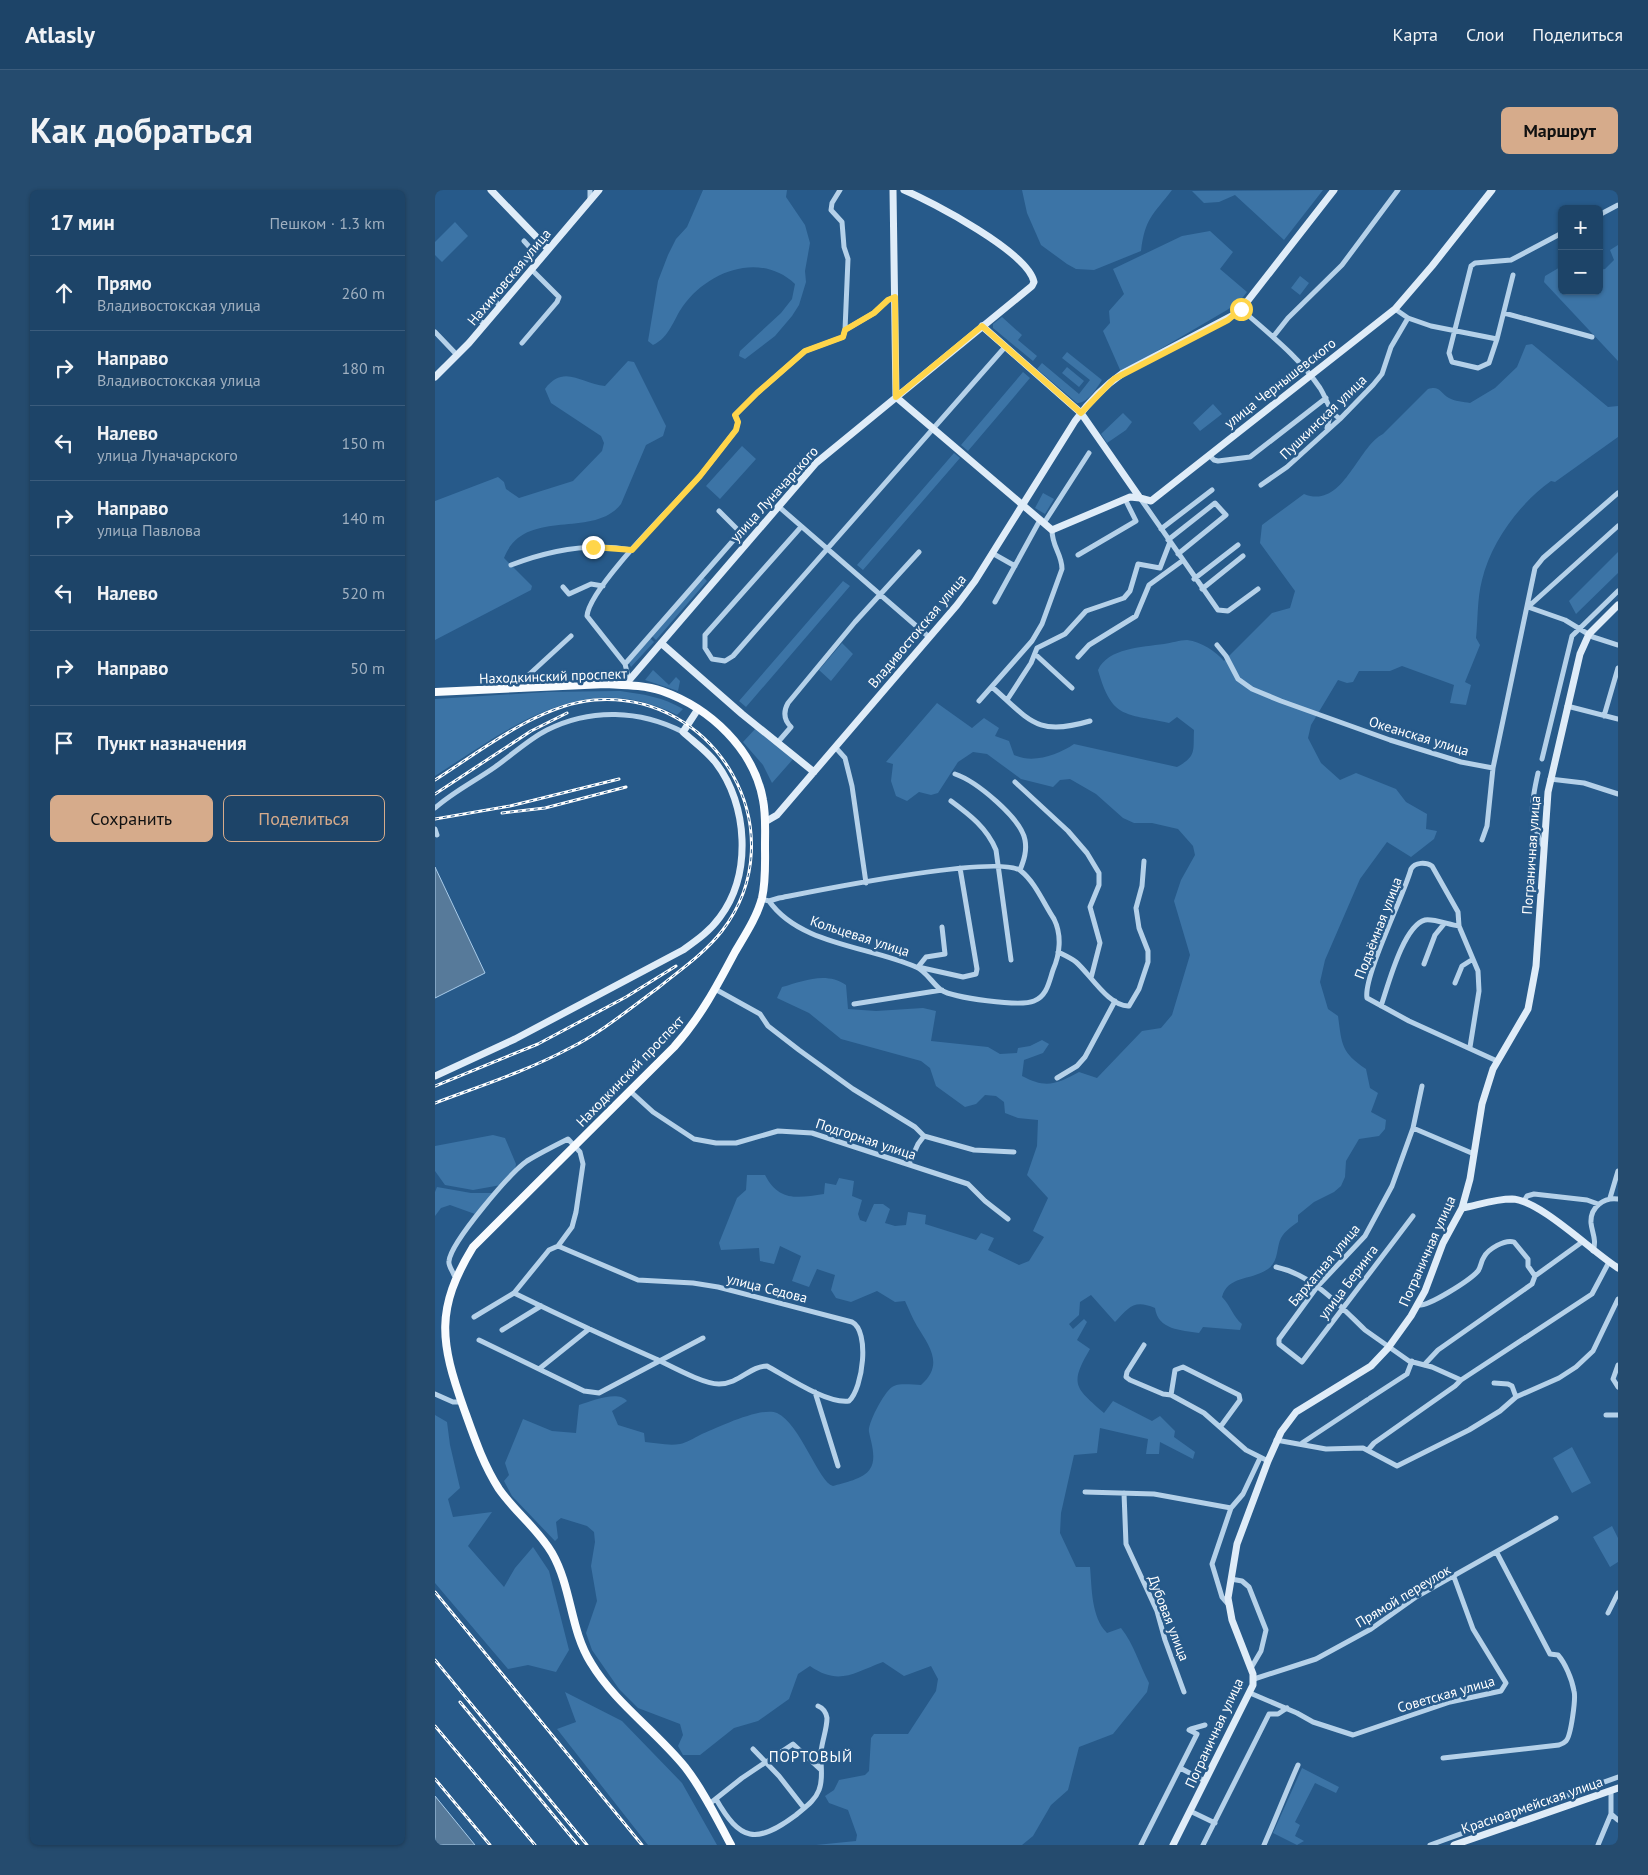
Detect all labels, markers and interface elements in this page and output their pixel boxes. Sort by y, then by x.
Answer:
text: Atlasly [25,19,95,50]
text: Карта [1393,23,1438,46]
text: Слои [1466,23,1504,46]
text: Поделиться [1532,23,1623,46]
text: Как добраться [30,107,253,153]
button: Маршрут [1501,107,1618,154]
map controls [1558,205,1603,295]
button: + [1558,205,1603,250]
text: 17 мин [50,209,115,236]
text: Пешком · 1.3 km [270,213,385,233]
street label: Нахимовская улица [463,225,555,329]
button: − [1558,250,1603,295]
text: Прямо [97,271,152,295]
icon: ahead [50,279,78,307]
text: 260 m [342,283,385,303]
text: Владивостокская улица [97,295,261,315]
route start [1230,298,1253,321]
street label: улица Чернышевского [1221,334,1339,432]
text: Направо [97,346,168,370]
icon: right [50,354,78,382]
text: 180 m [342,358,385,378]
text: Владивостокская улица [97,370,261,390]
street label: Пушкинская улица [1276,371,1370,463]
text: Налево [97,421,158,445]
icon: left [50,429,78,457]
text: 150 m [342,433,385,453]
street label: улица Луначарского [726,442,822,546]
text: улица Луначарского [97,445,238,465]
text: Направо [97,496,168,520]
icon: right [50,504,78,532]
text: 140 m [342,508,385,528]
text: улица Павлова [97,520,201,540]
route end [582,536,605,559]
street label: Владивостокская улица [864,570,970,692]
icon: left [50,579,78,607]
text: Налево [97,581,158,605]
text: 520 m [342,583,385,603]
icon: right [50,654,78,682]
text: Направо [97,656,168,680]
text: 50 m [350,658,385,678]
street label: Находкинский проспект [479,664,628,688]
street label: Океанская улица [1367,712,1471,760]
icon: arrive [50,729,78,757]
text: Пункт назначения [97,731,247,755]
button: Сохранить [50,795,213,842]
button: Поделиться [223,795,385,842]
street label: Пограничная улица [1518,795,1544,915]
street label: Подъёмная улица [1350,874,1406,982]
street label: Кольцевая улица [808,911,912,961]
street label: Находкинский проспект [572,1011,688,1130]
street label: Подгорная улица [813,1114,919,1164]
street label: Пограничная улица [1395,1193,1459,1309]
street label: Бархатная улица [1284,1220,1364,1310]
street label: улица Беринга [1314,1241,1382,1323]
street label: улица Седова [725,1269,809,1307]
street label: Прямой переулок [1352,1560,1454,1632]
street label: Дубовая улица [1144,1573,1194,1664]
street label: Советская улица [1395,1671,1497,1716]
street label: Пограничная улица [1181,1675,1247,1791]
district label: ПОРТОВЫЙ [769,1747,853,1766]
street label: Красноармейская улица [1459,1772,1605,1838]

